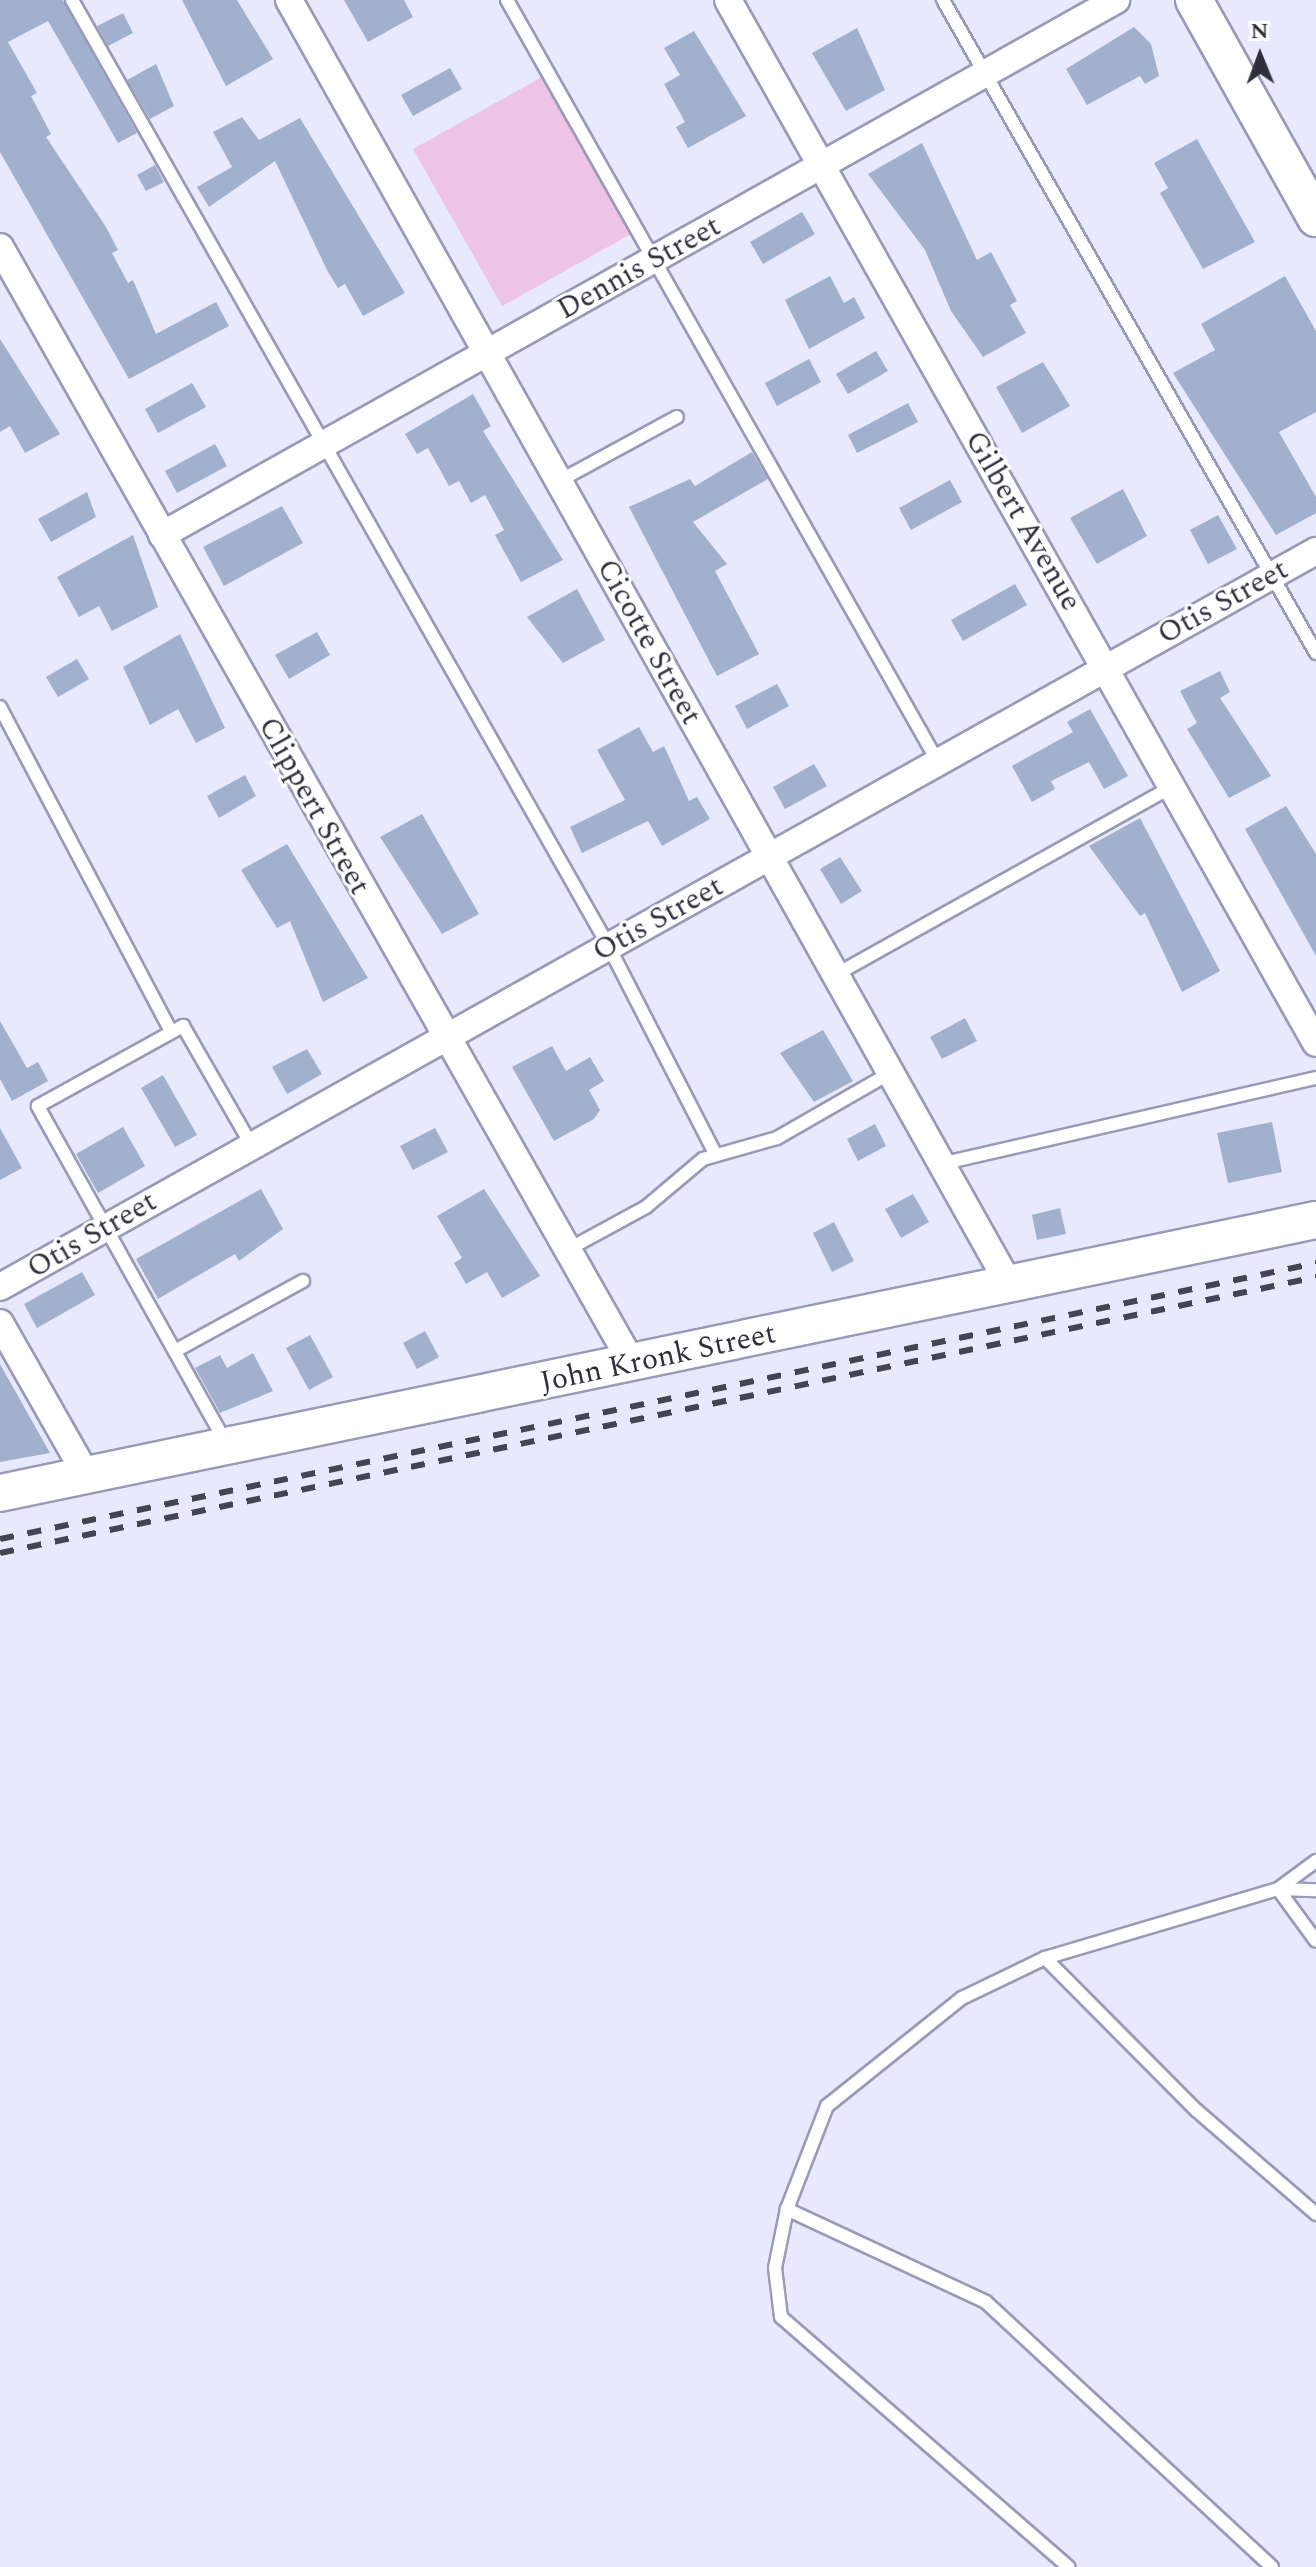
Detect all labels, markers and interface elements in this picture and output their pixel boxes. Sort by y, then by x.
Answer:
text: N [1250,15,1269,48]
north arrow [1220,16,1300,96]
street label: Dennis Street [551,208,727,328]
street label: Gilbert Avenue [957,425,1089,617]
street label: Otis Street [1152,551,1294,653]
street label: Cicotte Street [589,553,709,731]
street label: Clippert Street [250,711,378,901]
street label: Otis Street [587,868,729,970]
street label: Otis Street [21,1184,163,1286]
street label: John Kronk Street [537,1315,779,1401]

